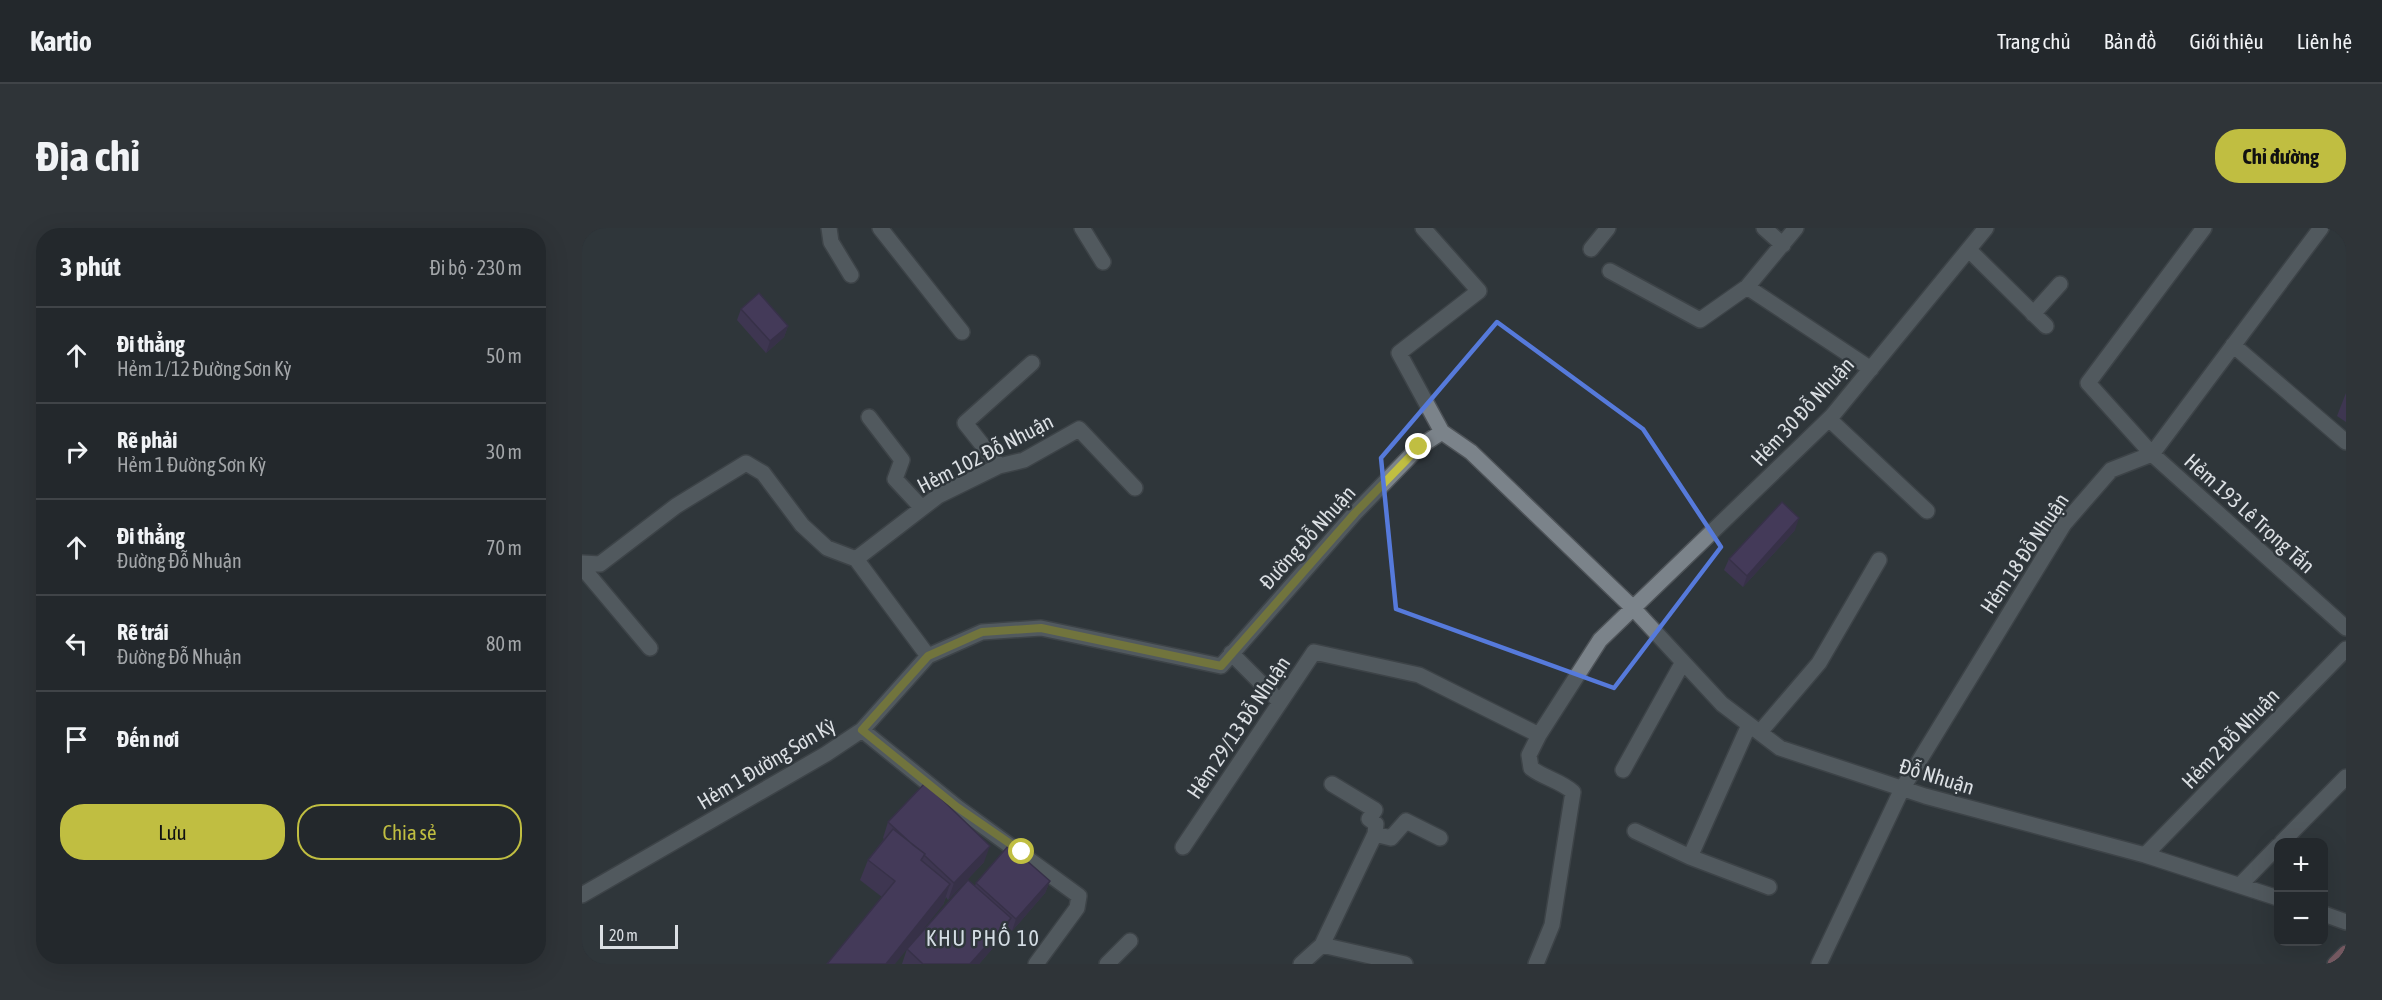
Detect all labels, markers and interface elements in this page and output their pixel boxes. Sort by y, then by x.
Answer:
text: Kartio [30,25,92,57]
text: Trang chủ [1997,29,2071,53]
text: Bản đồ [2104,29,2156,53]
text: Giới thiệu [2189,29,2264,53]
text: Liên hệ [2297,29,2352,53]
button: Chỉ đường [2215,129,2346,183]
text: Địa chỉ [36,132,140,180]
text: 3 phút [60,252,121,282]
text: Đi bộ · 230 m [429,256,522,279]
text: Đi thẳng [117,331,185,357]
icon: ahead [60,339,93,372]
text: 50 m [486,344,522,367]
street label: Hẻm 30 Đỗ Nhuận [1746,352,1858,470]
text: Hẻm 1/12 Đường Sơn Kỳ [117,357,292,380]
street label: Hẻm 102 Đỗ Nhuận [913,408,1057,498]
text: Rẽ phải [117,427,177,453]
route end [1405,433,1431,459]
icon: right [60,435,93,468]
text: 30 m [486,440,522,463]
street label: Hẻm 193 Lê Trọng Tấn [2180,448,2320,578]
text: Hẻm 1 Đường Sơn Kỳ [117,453,266,476]
street label: Đường Đỗ Nhuận [1254,480,1360,594]
street label: Hẻm 18 Đỗ Nhuận [1975,488,2073,618]
text: Đi thẳng [117,523,185,549]
icon: ahead [60,531,93,564]
text: 70 m [486,536,522,559]
text: Đường Đỗ Nhuận [117,549,242,572]
text: Rẽ trái [117,619,169,645]
icon: left [60,627,93,660]
text: 80 m [486,632,522,655]
text: Đường Đỗ Nhuận [117,645,242,668]
street label: Hẻm 29/13 Đỗ Nhuận [1182,651,1294,803]
street label: Hẻm 2 Đỗ Nhuận [2176,683,2284,793]
street label: Hẻm 1 Đường Sơn Kỳ [693,712,840,814]
icon: arrive [60,723,93,756]
text: Đến nơi [117,726,179,752]
street label: Đỗ Nhuận [1897,753,1977,799]
button: Lưu [60,804,285,860]
button: Chia sẻ [297,804,522,860]
route start [1008,838,1034,864]
map controls [2274,838,2328,946]
button: + [2274,838,2328,892]
button: − [2274,892,2328,946]
scale bar [600,922,678,950]
district label: KHU PHỐ 10 [926,923,1040,951]
text: 20 m [609,926,638,944]

